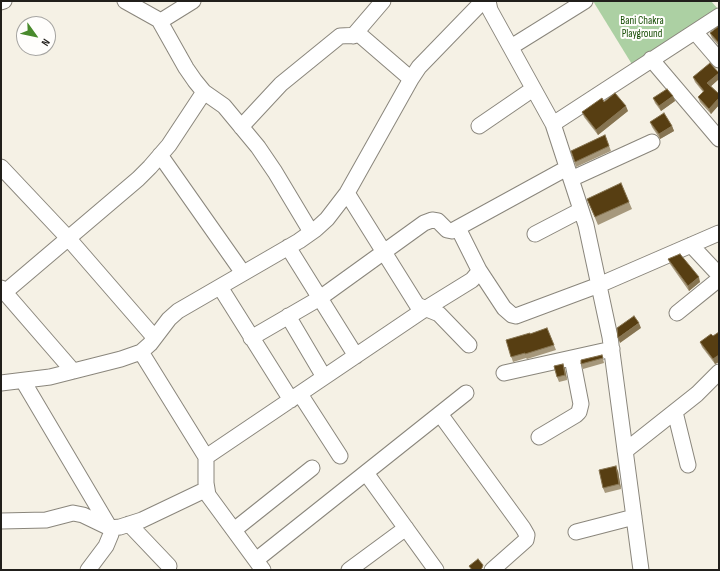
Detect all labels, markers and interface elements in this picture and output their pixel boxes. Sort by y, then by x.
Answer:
park label: Bani Chakra Playground [620,14,664,40]
north arrow [16,16,56,56]
text: N [39,36,53,48]

